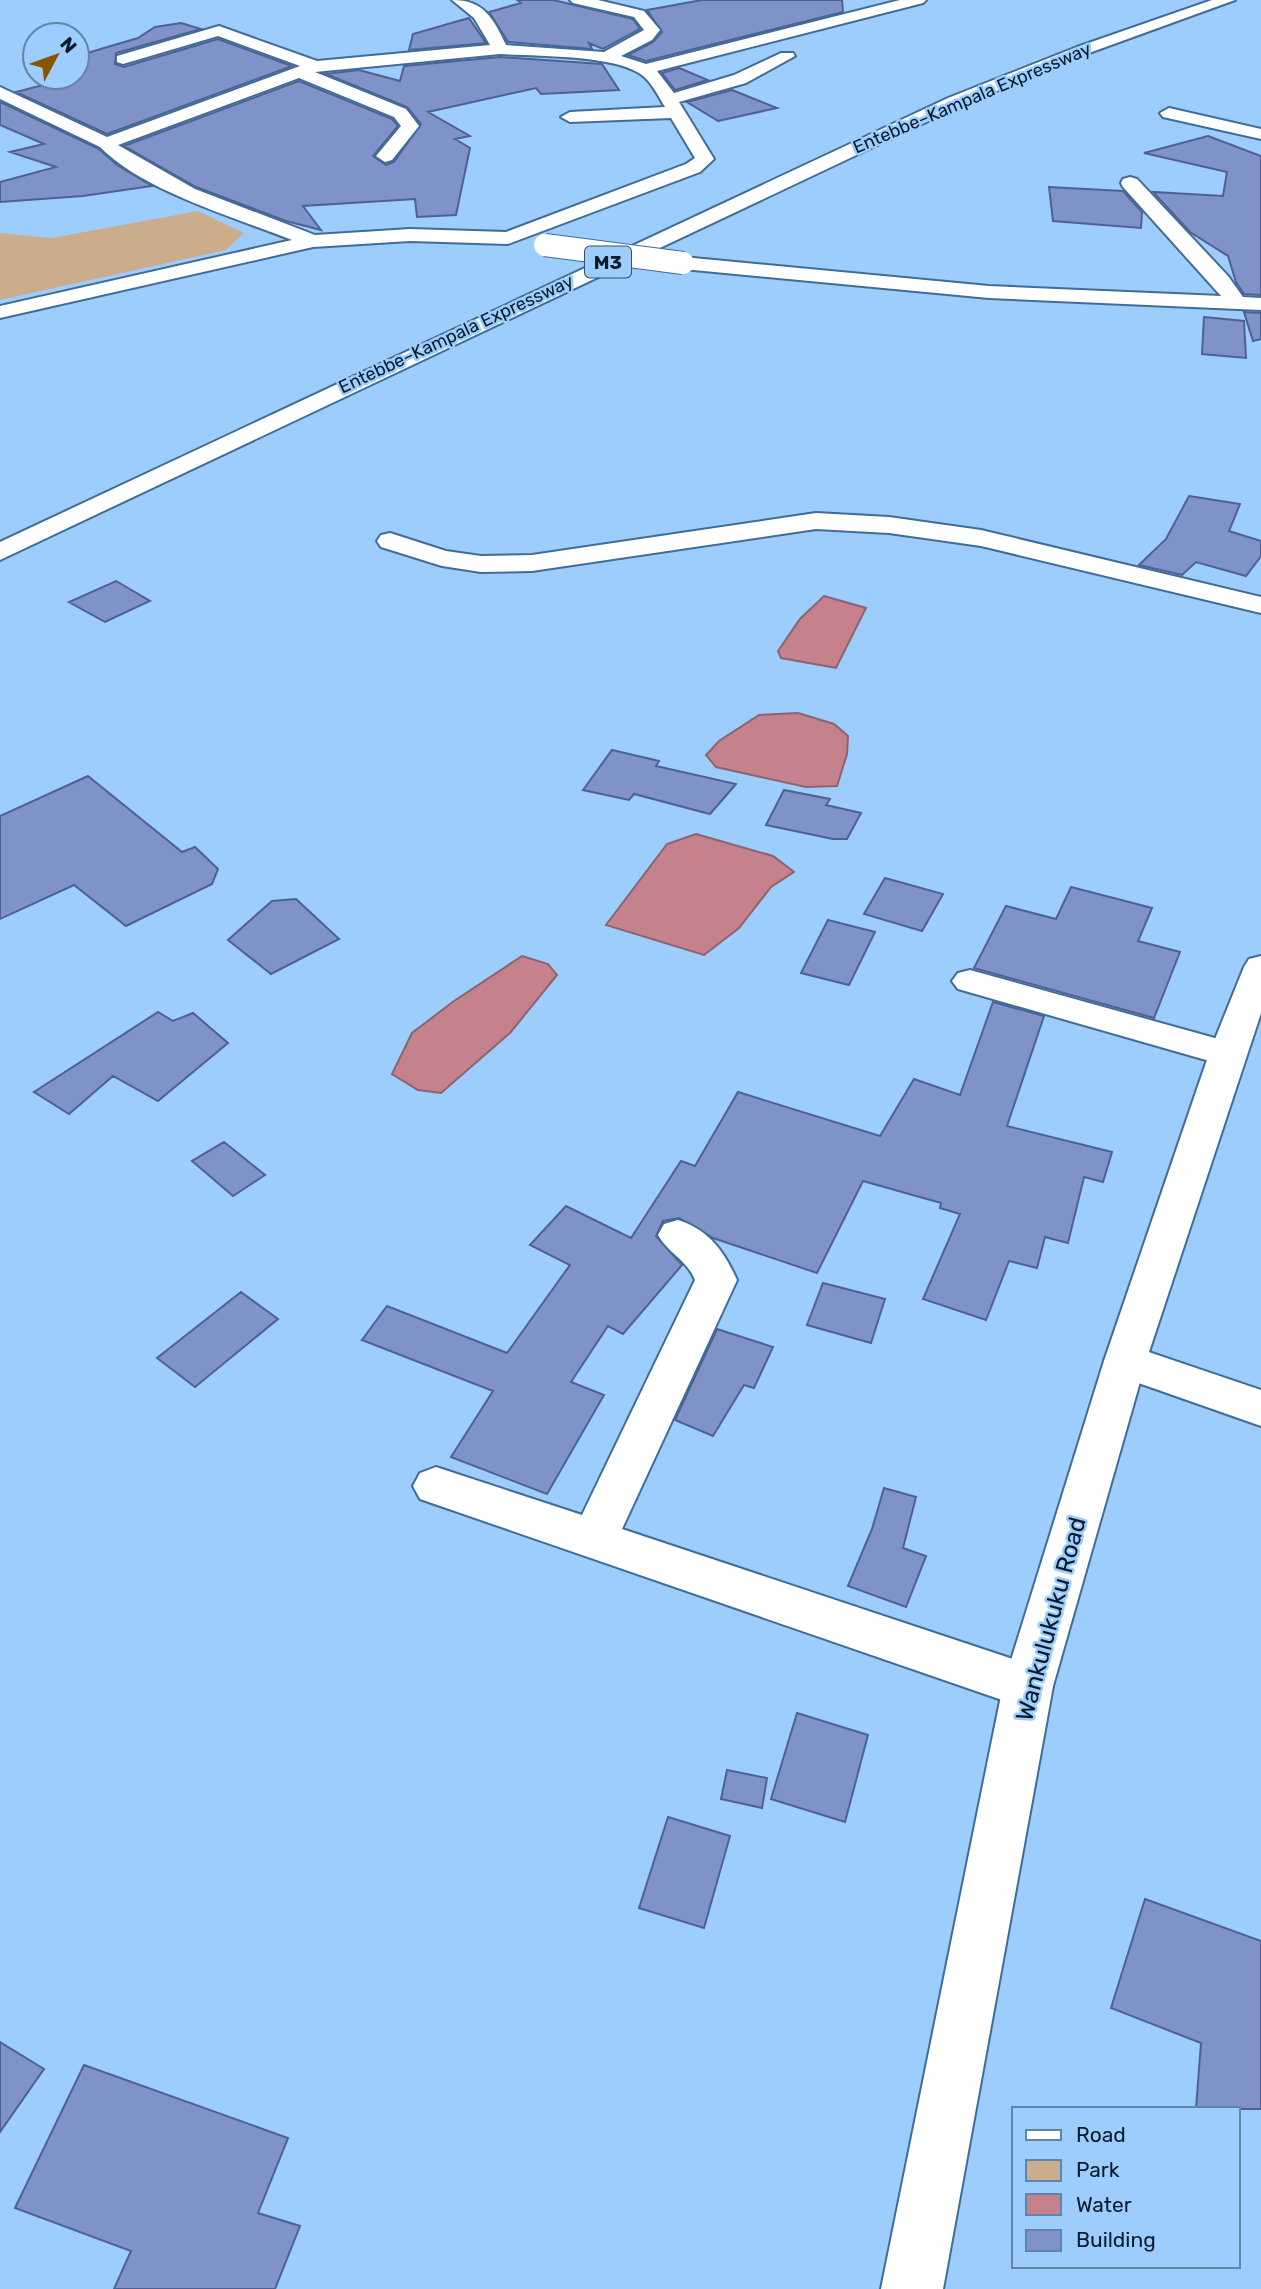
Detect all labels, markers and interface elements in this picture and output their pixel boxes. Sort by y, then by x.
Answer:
north arrow [21,21,91,91]
text: N [55,32,82,58]
street label: Entebbe–Kampala Expressway [850,38,1094,158]
road number: M3 [585,246,631,278]
street label: Entebbe–Kampala Expressway [335,270,577,398]
street label: Wankulukuku Road [1010,1514,1092,1724]
legend [1012,2107,1240,2268]
text: Road [1076,2122,1126,2147]
text: Park [1076,2157,1120,2182]
text: Water [1076,2192,1132,2217]
text: Building [1076,2227,1156,2252]

